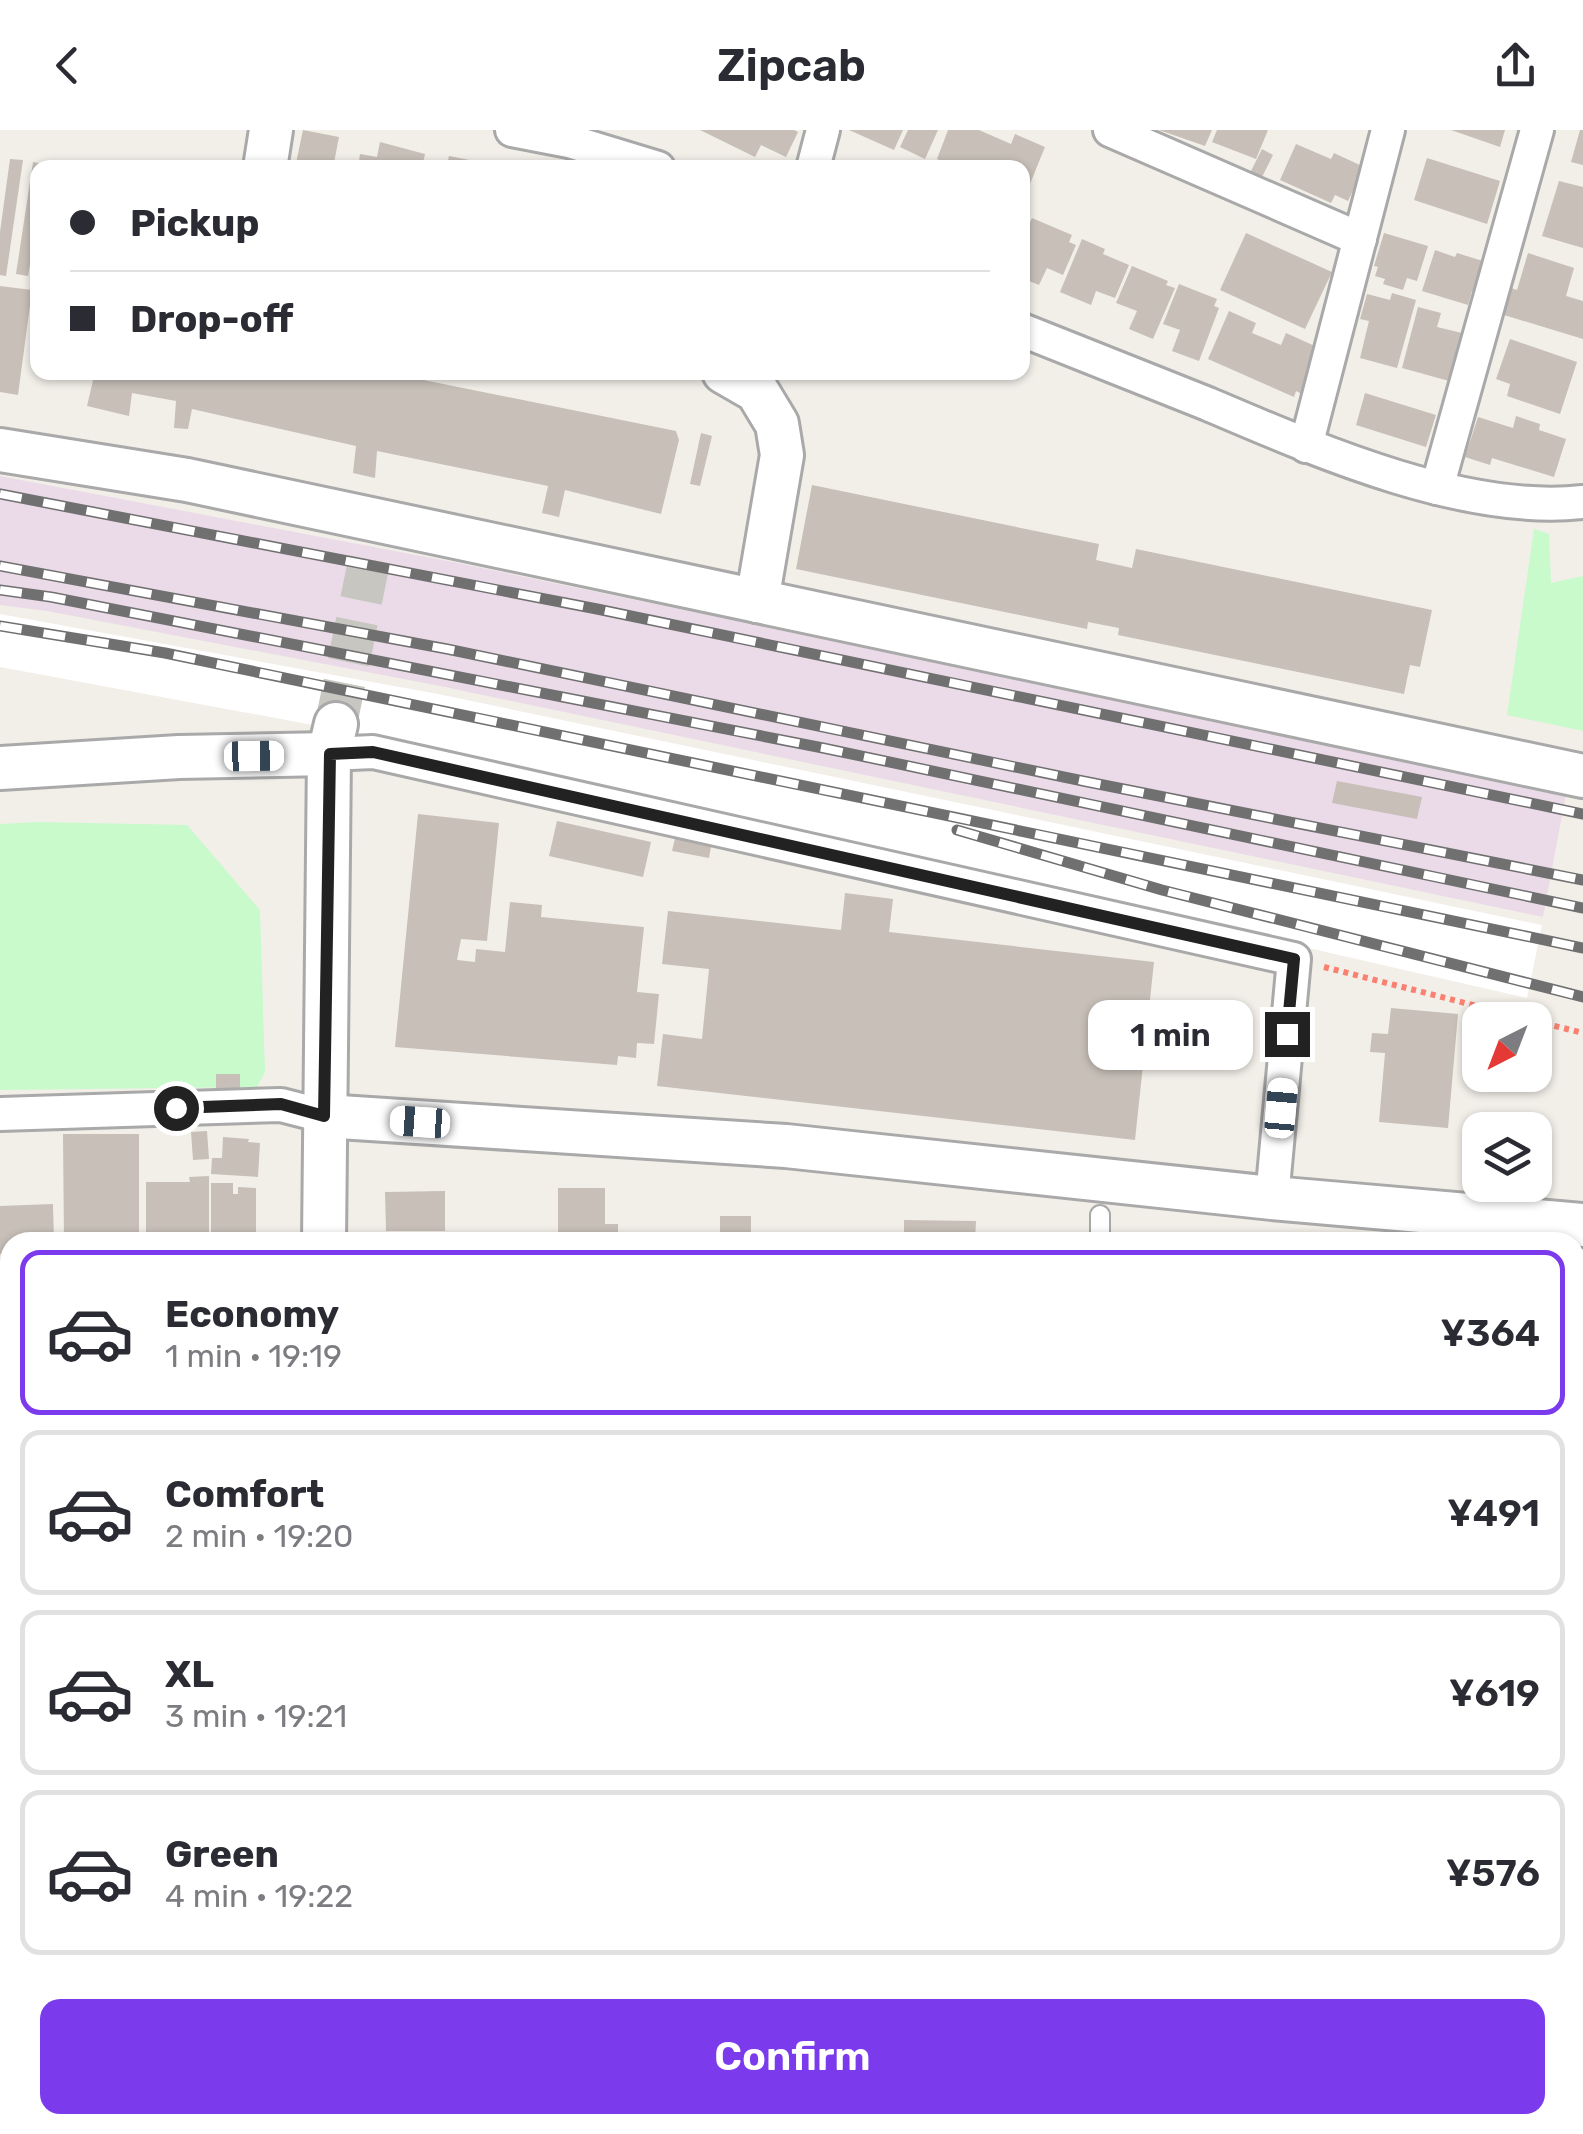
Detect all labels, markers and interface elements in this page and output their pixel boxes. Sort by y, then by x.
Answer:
icon: back [40,38,95,93]
icon: share [1488,38,1543,93]
text: Zipcab [717,39,866,92]
text: Pickup [130,200,259,246]
text: Drop-off [130,296,293,342]
car [224,740,284,772]
callout: 1 min [1087,999,1252,1069]
north arrow [1462,1002,1552,1092]
map controls [1462,1002,1552,1202]
route end [1265,1012,1310,1057]
text: 1 min [1130,1016,1211,1054]
car [1263,1077,1299,1139]
route start [154,1086,199,1131]
car [389,1105,451,1139]
button: layers [1462,1112,1552,1202]
icon: car [45,1288,135,1378]
text: Economy [165,1291,339,1337]
text: ¥364 [1440,1310,1540,1356]
text: 1 min · 19:19 [165,1337,342,1375]
icon: car [45,1468,135,1558]
text: Comfort [165,1471,324,1517]
text: ¥491 [1447,1490,1540,1536]
text: 2 min · 19:20 [165,1517,353,1555]
icon: car [45,1648,135,1738]
text: XL [165,1651,214,1697]
text: ¥619 [1449,1670,1540,1716]
text: 3 min · 19:21 [165,1697,347,1735]
icon: car [45,1828,135,1918]
text: Green [165,1831,279,1877]
text: ¥576 [1446,1850,1540,1896]
text: 4 min · 19:22 [165,1877,353,1915]
button: Confirm [40,1999,1545,2114]

